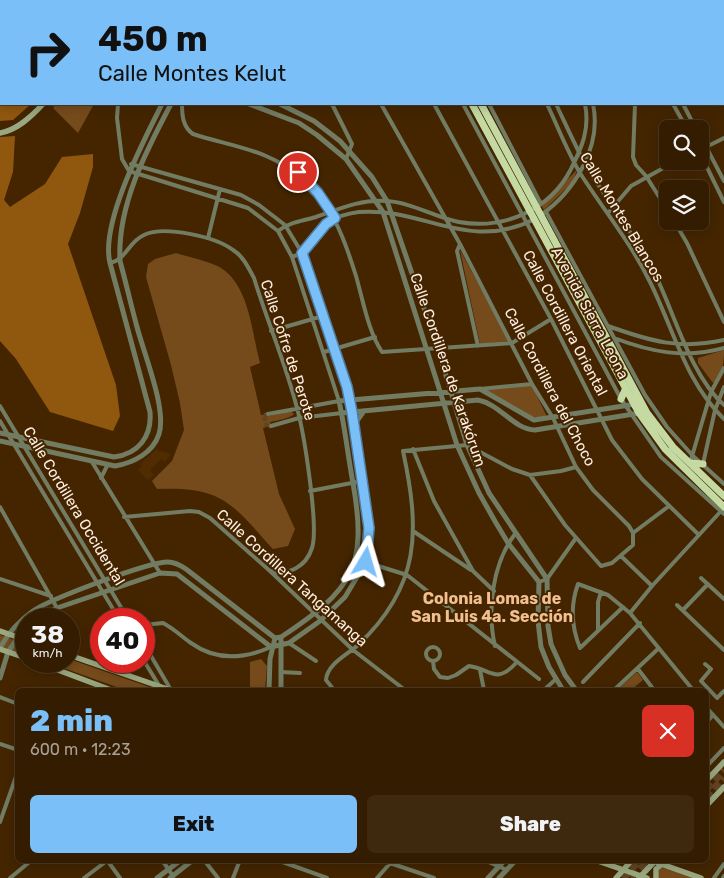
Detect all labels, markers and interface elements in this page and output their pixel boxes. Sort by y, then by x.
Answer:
text: 450 m [98,18,208,60]
icon: right [15,20,80,85]
text: Calle Montes Kelut [98,60,286,87]
map controls [659,120,709,230]
button: search [659,120,709,170]
street label: Calle Montes Blancos [576,149,668,285]
pin [277,151,319,193]
icon: arrive [284,158,312,186]
button: layers [659,180,709,230]
street label: Avenida Sierra Leona [548,244,632,382]
street label: Calle Cordillera Oriental [519,247,611,399]
street label: Calle Cordillera de Karakórum [406,271,490,469]
street label: Calle Cofre de Perote [257,277,319,423]
street label: Calle Cordillera del Choco [501,305,599,469]
street label: Calle Cordillera Occidental [19,423,129,589]
street label: Calle Cordillera Tangamanga [213,505,371,651]
position arrow [339,535,391,587]
district label: Colonia Lomas de San Luis 4a. Sección [411,589,573,626]
speed limit sign: 40 [90,608,155,673]
text: 38 [31,620,64,649]
text: km/h [33,646,62,660]
text: 2 min [30,703,113,739]
button: close [642,705,694,757]
text: 600 m · 12:23 [30,740,131,759]
button: Exit [30,795,357,853]
button: Share [367,795,694,853]

